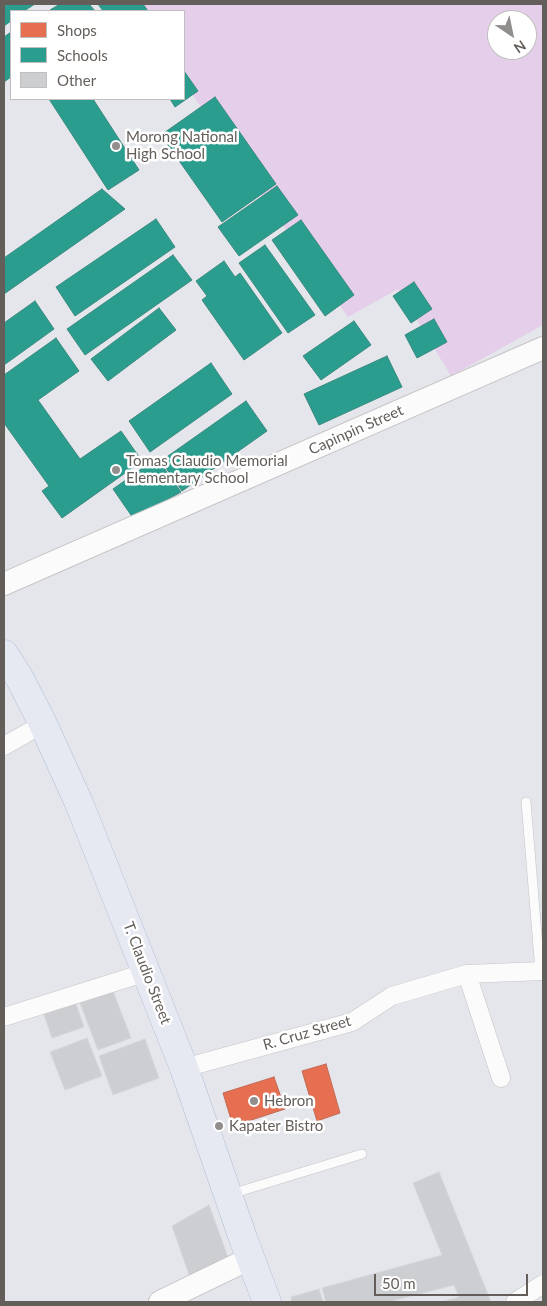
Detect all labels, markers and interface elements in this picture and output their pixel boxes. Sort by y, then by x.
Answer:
legend [10,10,185,100]
north arrow [487,10,537,60]
text: Shops [57,21,97,39]
text: N [511,37,529,57]
text: Schools [57,46,108,64]
text: Other [57,71,96,89]
place label: Morong National High School [126,128,238,163]
marker: Morong National High School [110,140,122,152]
street label: Capinpin Street [306,401,406,459]
place label: Tomas Claudio Memorial Elementary School [126,452,288,487]
marker: Tomas Claudio Memorial Elementary School [110,464,122,476]
street label: T. Claudio Street [119,919,175,1027]
street label: R. Cruz Street [261,1012,353,1054]
place label: Hebron [264,1092,314,1110]
marker: Hebron [248,1095,260,1107]
place label: Kapater Bistro [229,1117,323,1135]
marker: Kapater Bistro [213,1120,225,1132]
scale bar [377,1264,531,1296]
text: 50 m [382,1274,416,1292]

